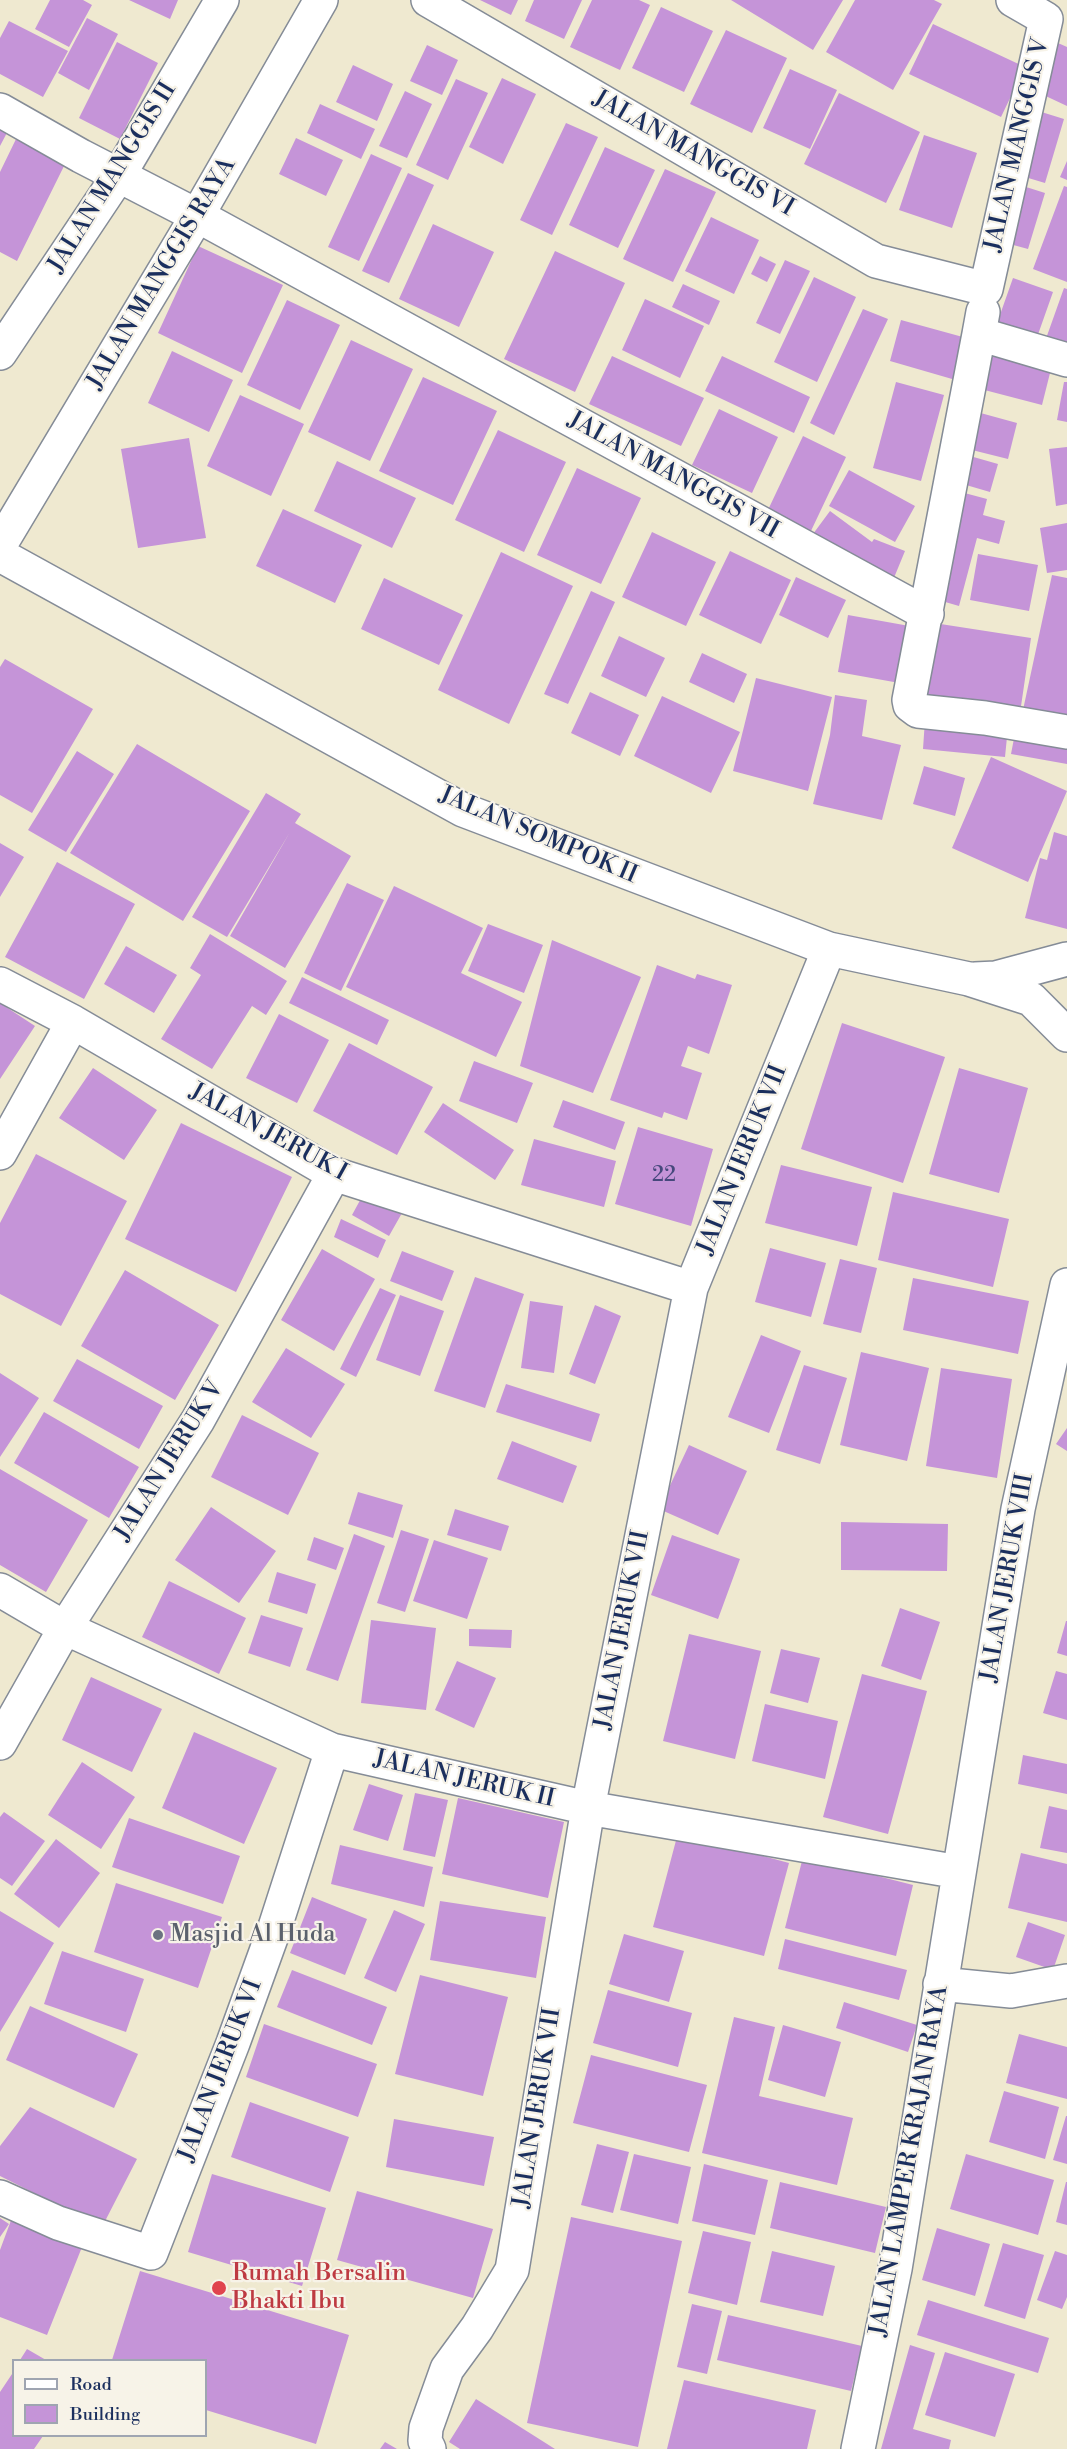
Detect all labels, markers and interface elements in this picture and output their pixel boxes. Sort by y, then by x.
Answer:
street label: JALAN MANGGIS V [979,35,1057,255]
street label: JALAN MANGGIS II [43,77,183,279]
street label: JALAN MANGGIS VI [587,85,799,223]
street label: JALAN MANGGIS RAYA [81,153,243,395]
street label: JALAN MANGGIS VII [563,406,783,546]
street label: JALAN SOMPOK II [435,781,641,891]
street label: JALAN JERUK VII [692,1061,794,1259]
street label: JALAN JERUK I [184,1078,352,1188]
house number: 22 [652,1163,676,1189]
street label: JALAN JERUK V [109,1375,231,1547]
street label: JALAN JERUK VIII [976,1472,1040,1684]
street label: JALAN JERUK VII [590,1528,656,1732]
street label: JALAN JERUK II [371,1745,557,1815]
place label: Masjid Al Huda [170,1921,335,1949]
marker: Masjid Al Huda [151,1928,165,1942]
street label: JALAN JERUK VI [173,1976,269,2166]
street label: JALAN LAMPER KRAJAN RAYA [865,1984,955,2338]
street label: JALAN JERUK VII [508,2006,568,2210]
place label: Rumah Bersalin Bhakti Ibu [232,2260,406,2316]
marker: Rumah Bersalin Bhakti Ibu [210,2279,228,2297]
legend [12,2359,207,2437]
text: Road [70,2373,112,2396]
text: Building [70,2403,140,2426]

